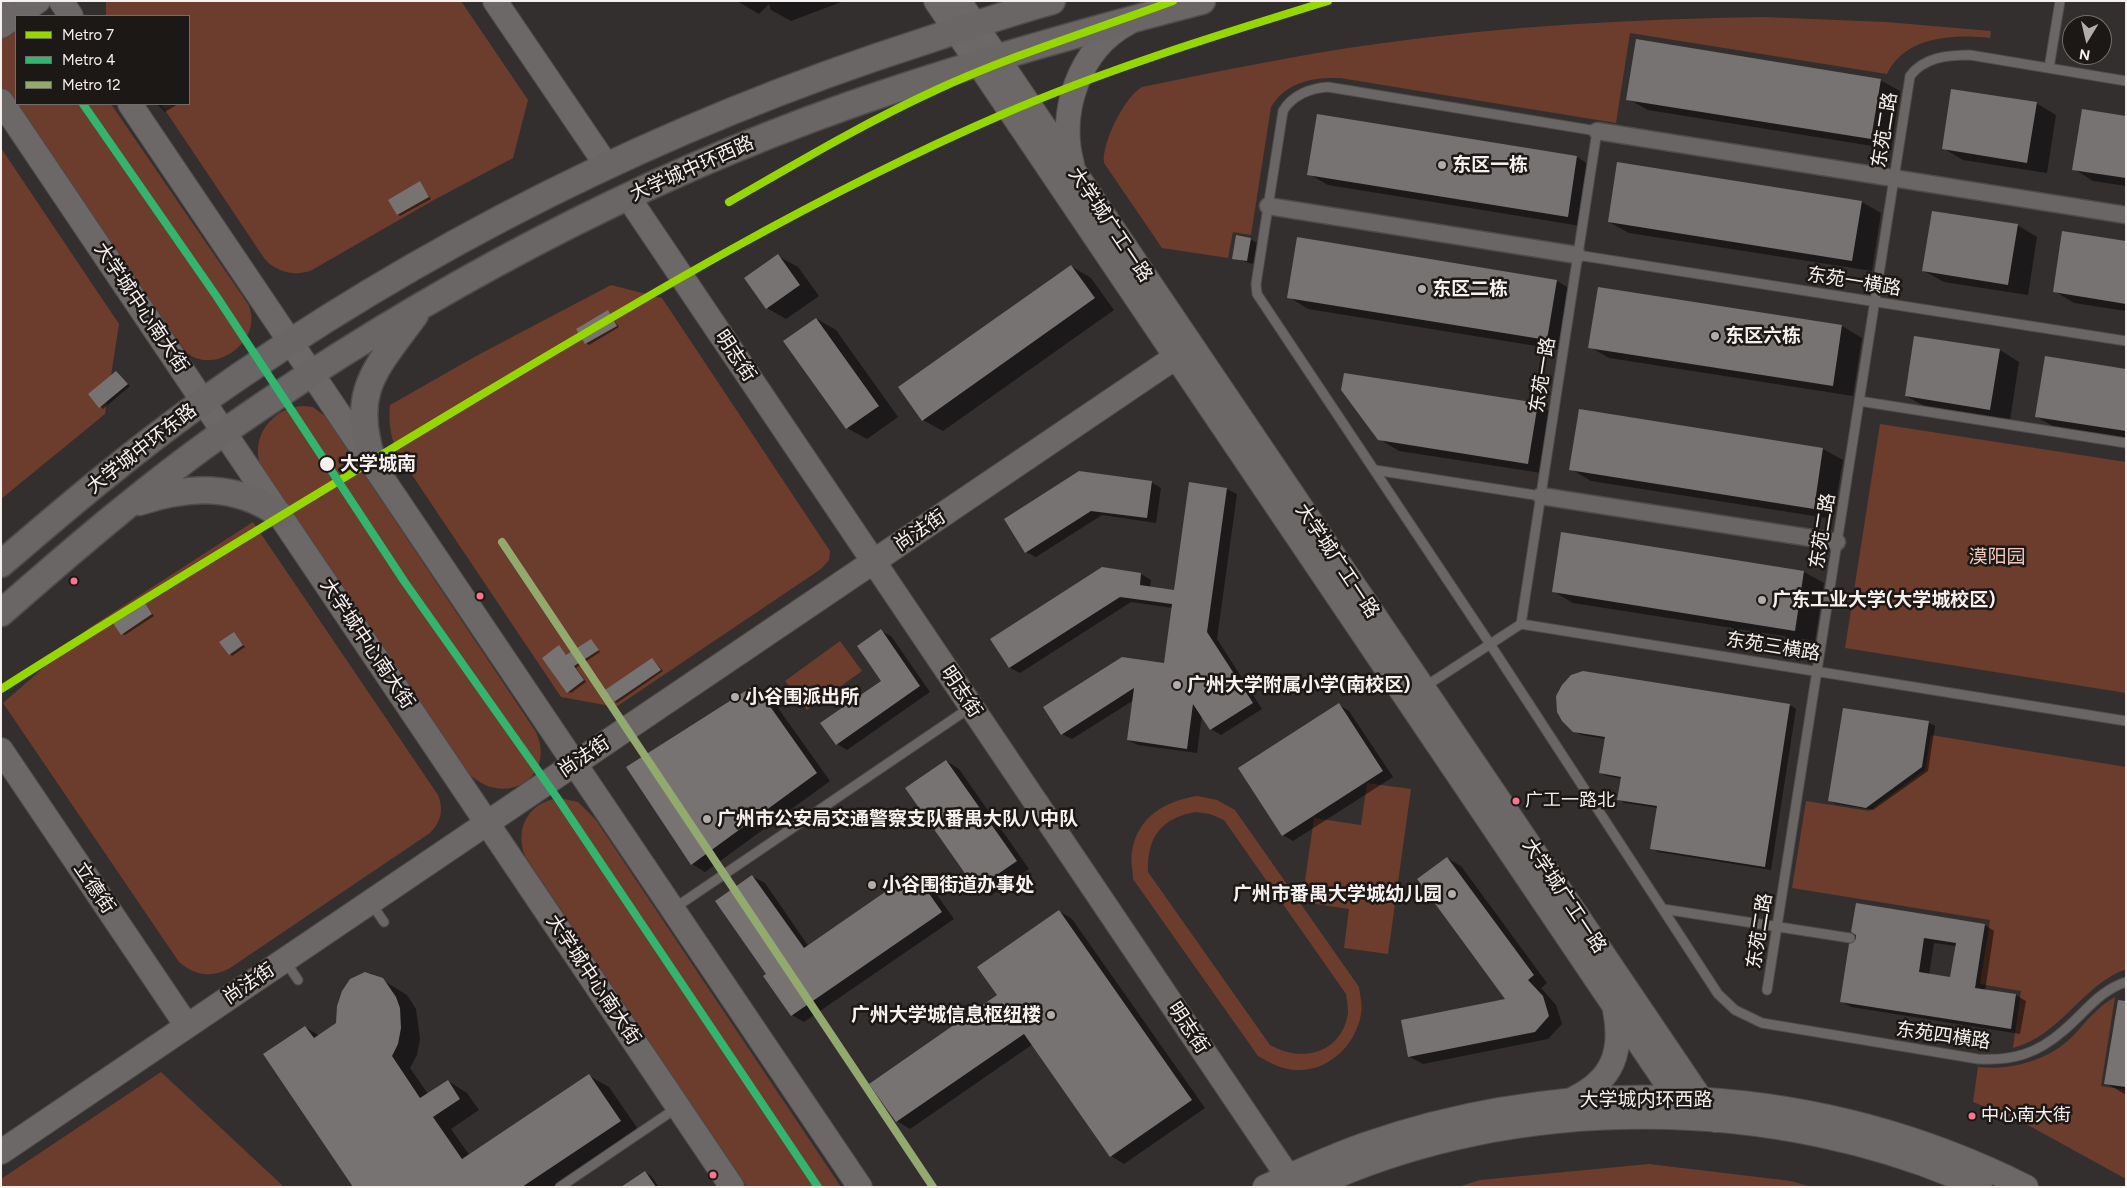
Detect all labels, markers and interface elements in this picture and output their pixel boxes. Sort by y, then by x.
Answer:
legend [15,15,190,105]
north arrow [2062,15,2112,65]
text: Metro 7 [62,26,114,44]
text: N [2078,45,2091,64]
text: Metro 4 [62,51,115,69]
text: Metro 12 [62,76,121,94]
street label: 东苑二路 [1868,91,1902,169]
street label: 大学城中环西路 [627,132,757,206]
place label: 东区一栋 [1452,154,1528,176]
marker: 东区一栋 [1436,159,1448,171]
street label: 大学城广工一路 [1063,163,1157,287]
street label: 大学城中心南大街 [89,239,193,377]
street label: 东苑一横路 [1805,263,1903,301]
place label: 东区二栋 [1432,278,1508,300]
marker: 东区二栋 [1416,283,1428,295]
place label: 东区六栋 [1725,325,1801,347]
street label: 明志街 [710,326,760,386]
marker: 东区六栋 [1709,330,1721,342]
street label: 东苑一路 [1526,336,1560,414]
street label: 大学城中环东路 [83,399,201,499]
place label: 大学城南 [340,453,416,475]
marker: 大学城南 [318,455,336,473]
street label: 东苑二路 [1806,492,1840,570]
street label: 大学城广工一路 [1290,499,1384,623]
street label: 尚法街 [890,506,950,556]
park label: 漠阳园 [1969,546,2025,568]
street label: 大学城中心南大街 [315,575,419,713]
unlabelled marker [69,576,79,586]
place label: 广东工业大学(大学城校区) [1772,589,1996,611]
unlabelled marker [475,591,485,601]
marker: 广东工业大学(大学城校区) [1756,594,1768,606]
street label: 东苑三横路 [1724,628,1822,666]
street label: 明志街 [936,662,986,722]
place label: 广州大学附属小学(南校区) [1187,674,1411,696]
marker: 广州大学附属小学(南校区) [1171,679,1183,691]
place label: 小谷围派出所 [745,686,859,708]
marker: 小谷围派出所 [729,691,741,703]
street label: 尚法街 [554,732,614,782]
place label: 广工一路北 [1525,790,1615,812]
marker: 广工一路北 [1511,796,1521,806]
place label: 广州市公安局交通警察支队番禺大队八中队 [717,808,1078,830]
marker: 广州市公安局交通警察支队番禺大队八中队 [701,813,713,825]
street label: 大学城广工一路 [1517,834,1611,958]
street label: 立德街 [69,858,119,918]
place label: 小谷围街道办事处 [882,874,1034,896]
marker: 小谷围街道办事处 [866,879,878,891]
place label: 广州市番禺大学城幼儿园 [1233,883,1442,905]
marker: 广州市番禺大学城幼儿园 [1446,888,1458,900]
street label: 东苑二路 [1743,892,1777,970]
street label: 大学城中心南大街 [541,911,645,1049]
street label: 尚法街 [219,959,279,1009]
street label: 明志街 [1163,998,1213,1058]
place label: 广州大学城信息枢纽楼 [851,1004,1041,1026]
marker: 广州大学城信息枢纽楼 [1045,1009,1057,1021]
street label: 东苑四横路 [1894,1018,1992,1054]
street label: 大学城内环西路 [1580,1089,1712,1111]
place label: 中心南大街 [1981,1105,2071,1127]
marker: 中心南大街 [1967,1111,1977,1121]
unlabelled marker [708,1170,718,1180]

